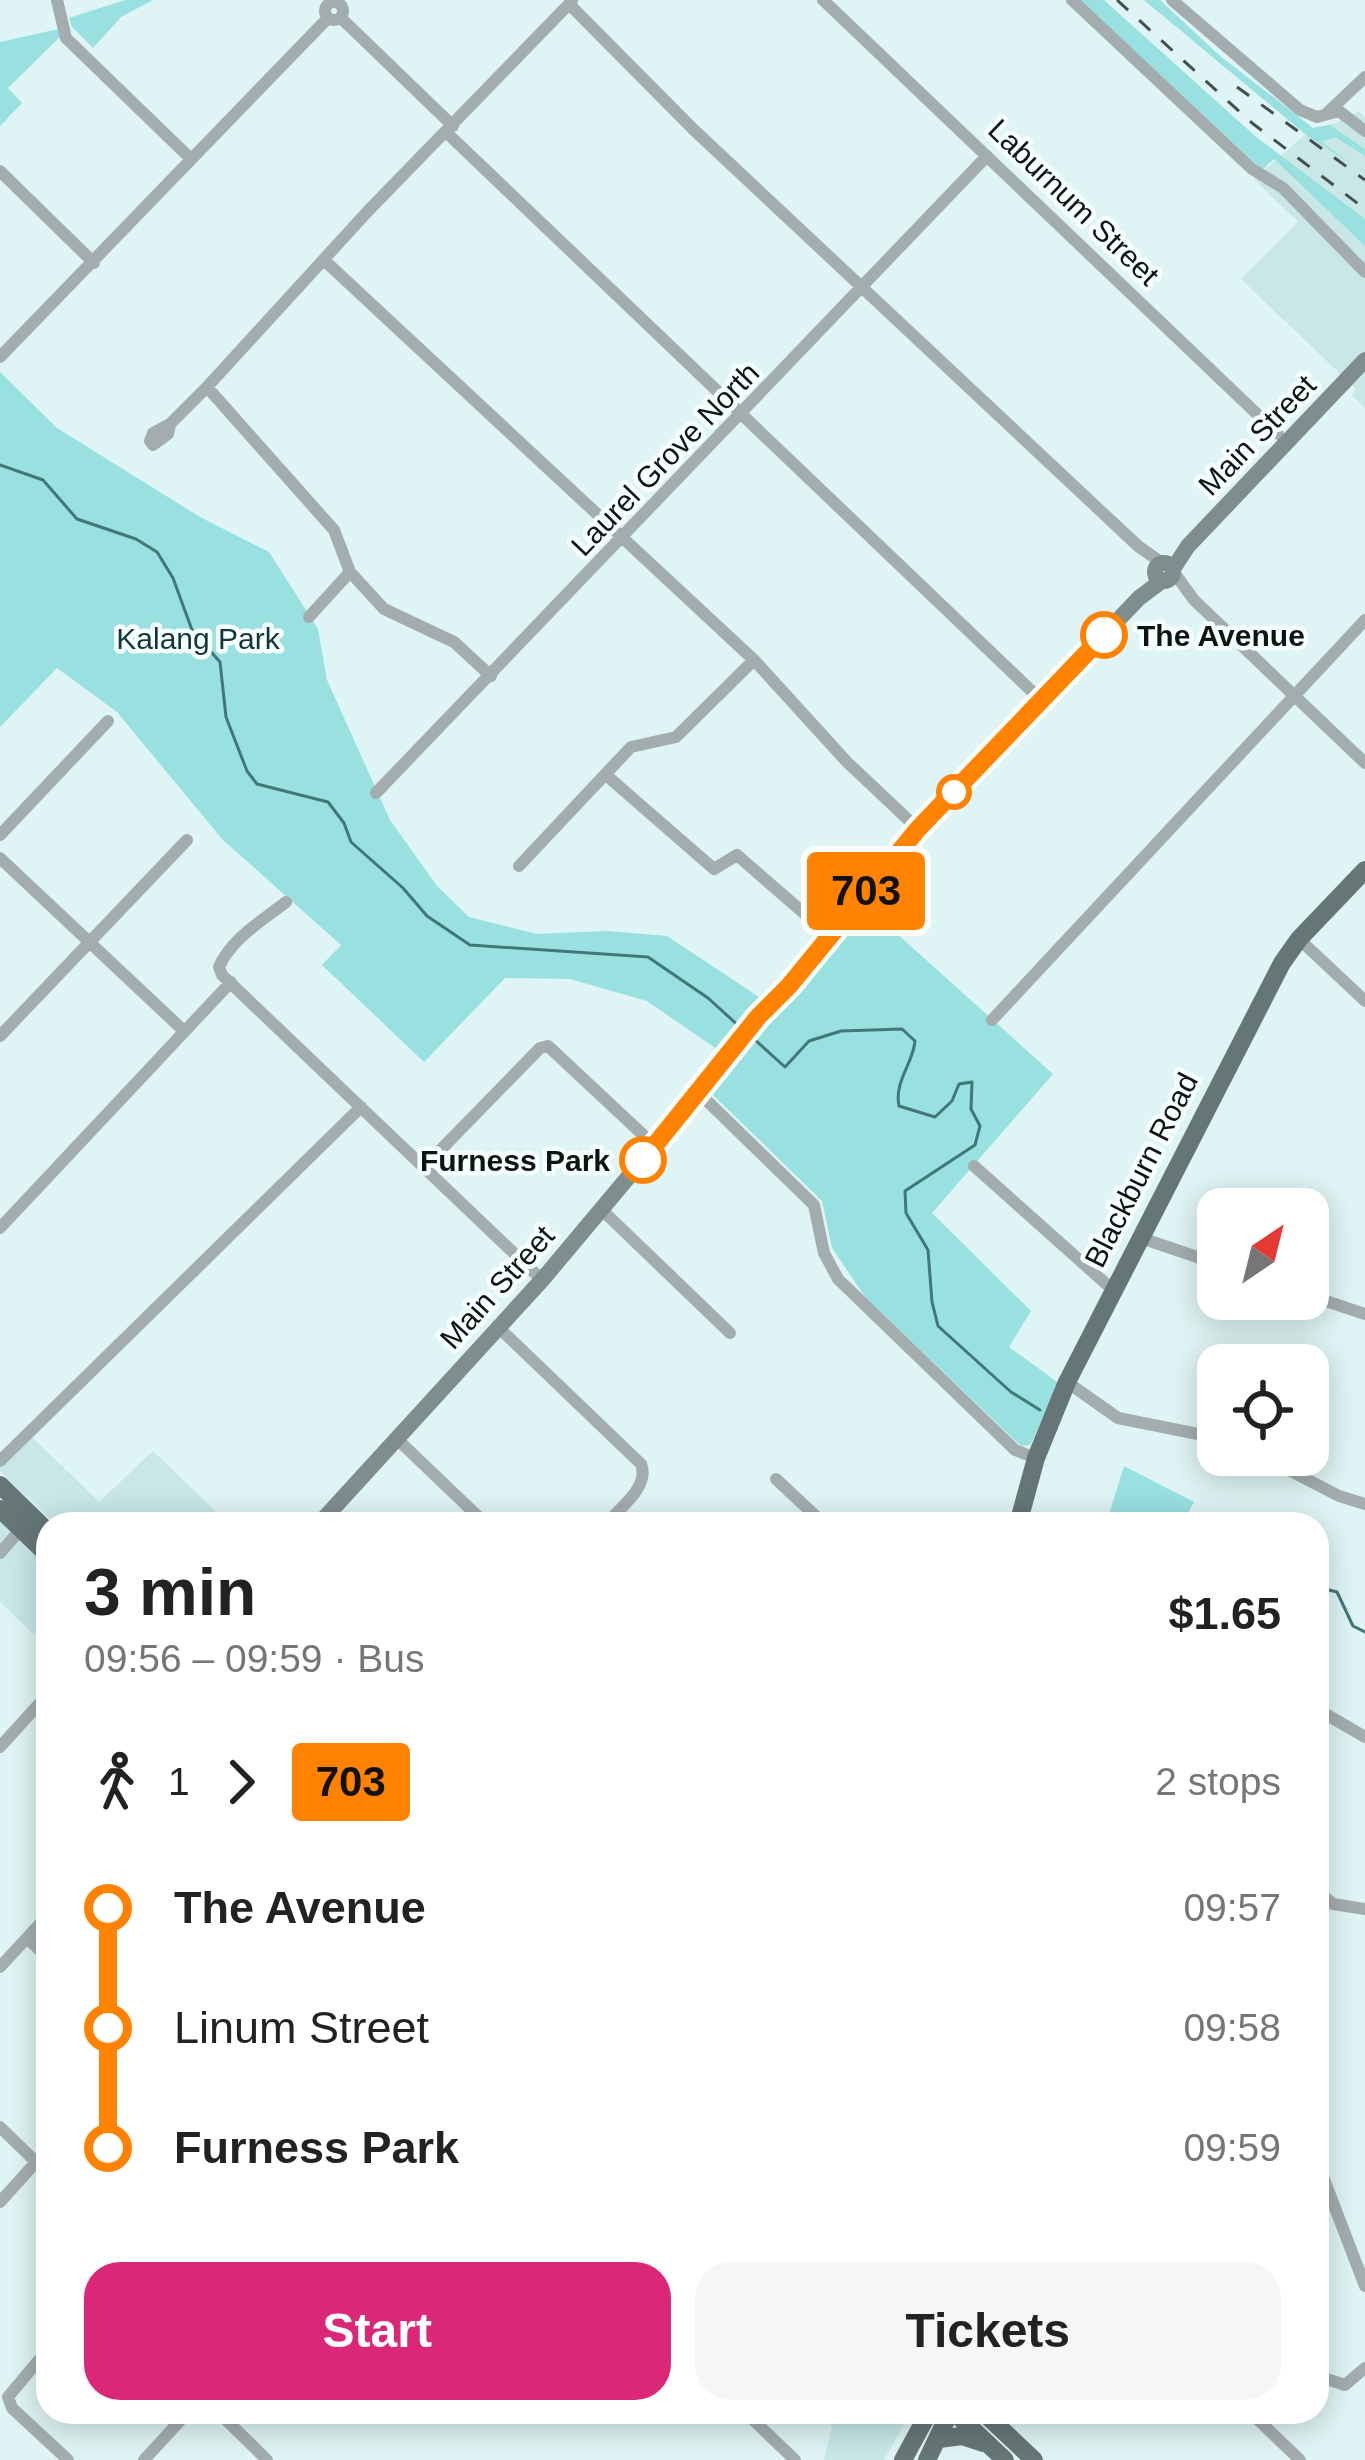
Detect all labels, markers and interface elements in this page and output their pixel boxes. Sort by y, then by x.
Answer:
street label: Laburnum Street [982,113,1166,292]
street label: Laurel Grove North [565,356,765,562]
street label: Main Street [1192,368,1323,502]
marker: The Avenue [1082,613,1126,657]
place label: The Avenue [1137,619,1305,652]
park label: Kalang Park [116,622,281,655]
unlabelled marker [938,776,970,808]
line badge: 703 [797,852,935,930]
text: 703 [831,867,901,914]
street label: Blackburn Road [1078,1067,1204,1273]
marker: Furness Park [621,1138,665,1182]
place label: Furness Park [420,1144,610,1177]
north arrow [1197,1188,1329,1320]
map controls [1197,1188,1329,1476]
street label: Main Street [433,1218,561,1355]
button: locate [1197,1344,1329,1476]
text: 3 min [84,1555,256,1629]
text: $1.65 [1168,1588,1281,1639]
text: 09:56 – 09:59 · Bus [84,1637,424,1680]
icon: walk [84,1749,150,1815]
icon: forward [208,1749,274,1815]
text: 703 [316,1758,386,1805]
text: 1 [168,1760,190,1803]
text: 2 stops [1155,1760,1281,1803]
text: The Avenue [174,1882,426,1933]
text: 09:57 [1183,1886,1281,1929]
text: Linum Street [174,2002,429,2053]
text: 09:58 [1183,2006,1281,2049]
text: Furness Park [174,2122,459,2173]
text: 09:59 [1183,2126,1281,2169]
button: Start [84,2262,671,2400]
button: Tickets [695,2262,1281,2400]

